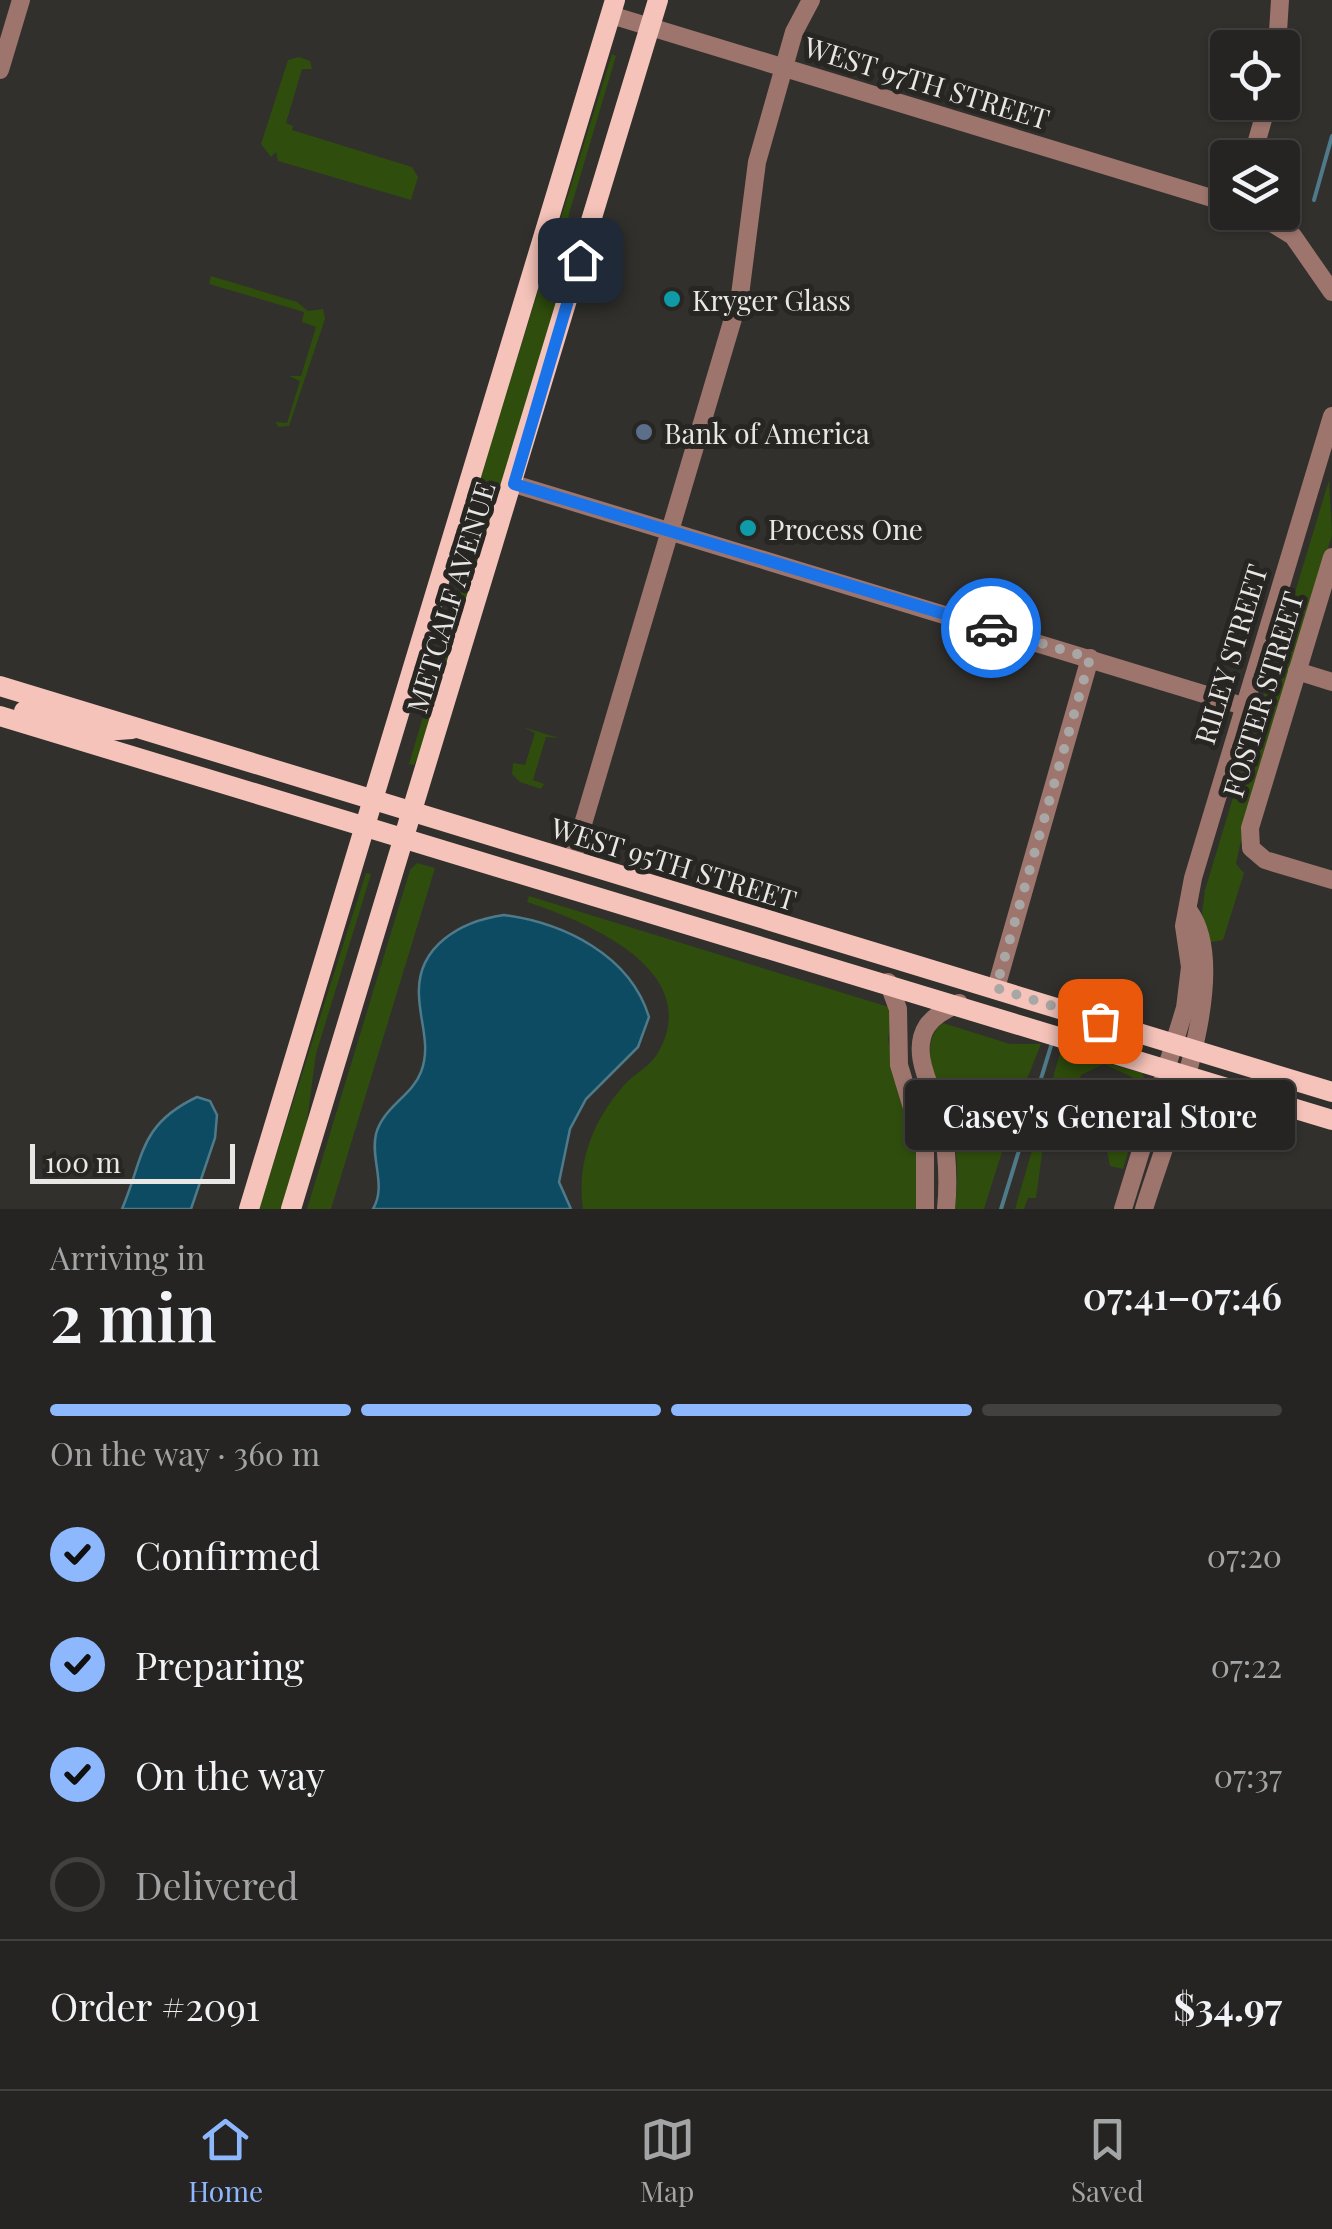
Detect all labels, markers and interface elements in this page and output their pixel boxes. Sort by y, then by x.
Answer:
street label: WEST 97TH STREET [799,27,1054,137]
map controls [1210,30,1300,230]
button: locate [1210,30,1300,120]
button: layers [1210,140,1300,230]
pin [538,218,623,303]
icon: home [553,233,608,288]
place label: Kryger Glass [692,281,851,318]
marker: Kryger Glass [661,288,683,310]
place label: Bank of America [664,414,870,451]
marker: Bank of America [633,421,655,443]
street label: METCALF AVENUE [397,477,503,717]
place label: Process One [768,510,923,547]
marker: Process One [737,517,759,539]
street label: RILEY STREET [1185,560,1275,748]
courier [941,578,1041,678]
street label: FOSTER STREET [1213,587,1311,801]
icon: car [964,601,1019,656]
street label: WEST 95TH STREET [546,808,801,918]
pin [1058,979,1143,1064]
icon: bag [1073,994,1128,1049]
callout: Casey's General Store [905,1081,1295,1151]
text: Casey's General Store [943,1093,1257,1136]
scale bar [30,1139,235,1184]
text: 100 m [45,1143,121,1180]
text: Arriving in [50,1235,205,1278]
text: 07:41–07:46 [1083,1269,1282,1320]
text: 2 min [50,1272,216,1358]
text: On the way · 360 m [50,1431,320,1474]
icon: check [50,1527,105,1582]
text: Confirmed [135,1529,320,1580]
text: 07:20 [1207,1533,1282,1576]
icon: check [50,1637,105,1692]
text: Preparing [135,1639,304,1690]
text: 07:22 [1211,1643,1282,1686]
icon: check [50,1747,105,1802]
text: On the way [135,1749,325,1800]
text: 07:37 [1214,1753,1282,1796]
text: Delivered [135,1859,299,1910]
text: Order #2091 [50,1980,260,2031]
text: $34.97 [1173,1980,1282,2031]
tab: Home [188,2112,263,2209]
tab: Map [640,2112,695,2209]
tab: Saved [1071,2112,1144,2209]

